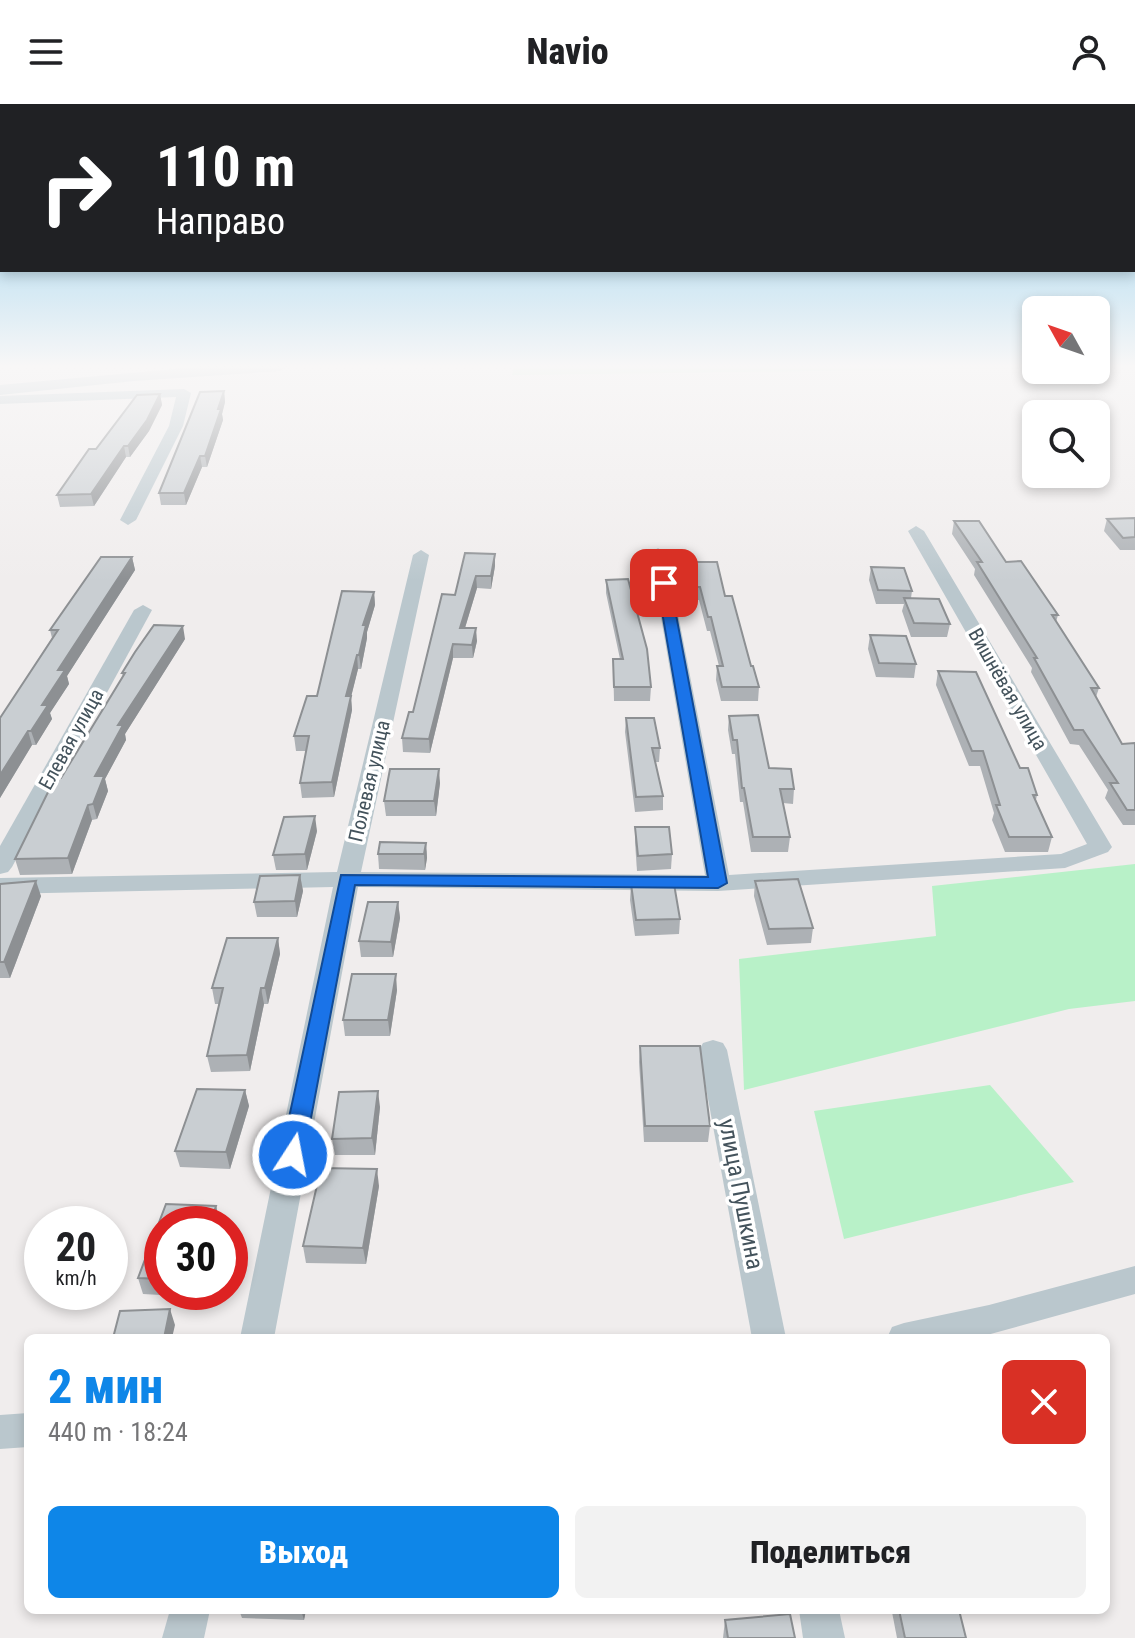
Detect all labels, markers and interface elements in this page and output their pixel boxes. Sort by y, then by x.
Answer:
icon: menu [24,30,68,74]
icon: person [1067,30,1111,74]
text: Navio [526,31,609,73]
text: 110 m [156,134,295,200]
icon: right [24,136,128,240]
text: Направо [156,201,285,243]
north arrow [1022,296,1110,384]
map controls [1022,296,1110,488]
button: search [1022,400,1110,488]
pin [630,549,698,617]
icon: arrive [642,561,686,605]
street label: Вишнёвая улица [963,624,1053,754]
street label: Елевая улица [33,684,109,794]
street label: Полевая улица [343,718,395,844]
position arrow [251,1113,335,1197]
street label: улица Пушкина [713,1116,769,1272]
speed limit sign: 30 [144,1206,248,1310]
text: 20 [56,1224,96,1271]
text: km/h [55,1266,97,1290]
text: 2 мин [48,1358,163,1415]
button: close [1002,1360,1086,1444]
text: 440 m · 18:24 [48,1417,188,1447]
button: Выход [48,1506,559,1598]
button: Поделиться [575,1506,1086,1598]

